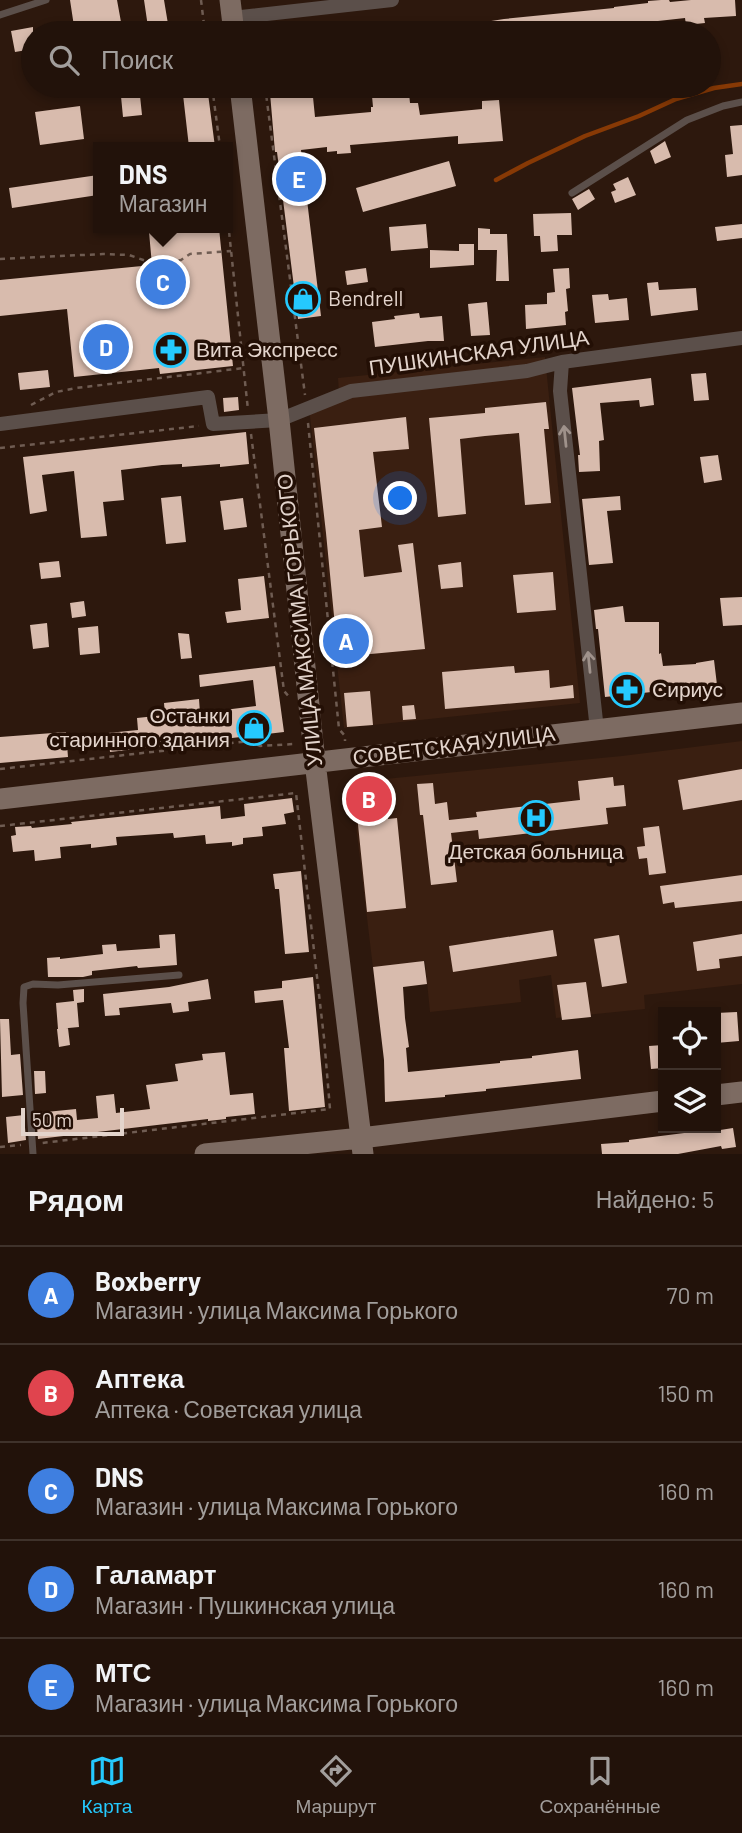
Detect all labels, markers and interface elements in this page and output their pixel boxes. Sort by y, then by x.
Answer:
search box [21,21,721,98]
icon: search [45,41,83,79]
text: Поиск [101,43,173,74]
popup [93,142,233,233]
pin: E [276,153,322,205]
text: DNS [119,158,167,189]
text: Магазин [119,189,207,217]
pin: C [140,256,186,308]
shop icon: Bendrell [284,280,322,318]
place label: Bendrell [328,285,403,310]
pin: D [83,321,129,373]
street label: ПУШКИНСКАЯ УЛИЦА [367,324,590,379]
pharmacy icon: Вита Экспресс [152,331,190,369]
place label: Вита Экспресс [196,336,338,361]
one-way arrow [558,425,571,448]
street label: УЛИЦА МАКСИМА ГОРЬКОГО [271,473,326,768]
your location [383,481,417,515]
pin: A [323,615,369,667]
one-way arrow [583,651,596,674]
pharmacy icon: Сириус [608,671,646,709]
place label: Сириус [652,676,723,701]
place label: Останки старинного здания [49,702,230,751]
shop icon: Останки старинного здания [235,709,273,747]
street label: СОВЕТСКАЯ УЛИЦА [351,720,556,769]
pin: B [346,773,392,825]
hospital icon: Детская больница [517,799,555,837]
place label: Детская больница [448,838,624,863]
map controls [658,1007,721,1133]
button: locate [658,1007,721,1070]
button: layers [658,1070,721,1133]
scale bar [21,1105,124,1137]
text: 50 m [32,1108,72,1131]
text: Рядом [28,1181,124,1217]
text: Найдено: 5 [596,1185,714,1213]
text: Boxberry [95,1265,201,1296]
text: A [43,1281,59,1309]
text: 70 m [667,1281,714,1309]
text: Магазин · улица Максима Горького [95,1296,458,1324]
text: Аптека [95,1362,184,1393]
text: B [44,1379,58,1407]
text: 150 m [658,1379,714,1407]
text: Аптека · Советская улица [95,1395,362,1423]
text: DNS [95,1461,144,1492]
text: C [44,1477,58,1505]
text: 160 m [657,1477,714,1505]
text: Магазин · улица Максима Горького [95,1492,458,1520]
text: Галамарт [95,1558,216,1589]
text: D [44,1575,58,1603]
text: 160 m [657,1575,714,1603]
text: Магазин · Пушкинская улица [95,1591,395,1619]
text: МТС [95,1656,151,1687]
text: E [44,1673,58,1701]
text: 160 m [657,1673,714,1701]
text: Магазин · улица Максима Горького [95,1689,458,1717]
tab: Карта [82,1752,132,1818]
tab: Маршрут [295,1752,376,1818]
tab: Сохранённые [539,1752,660,1818]

